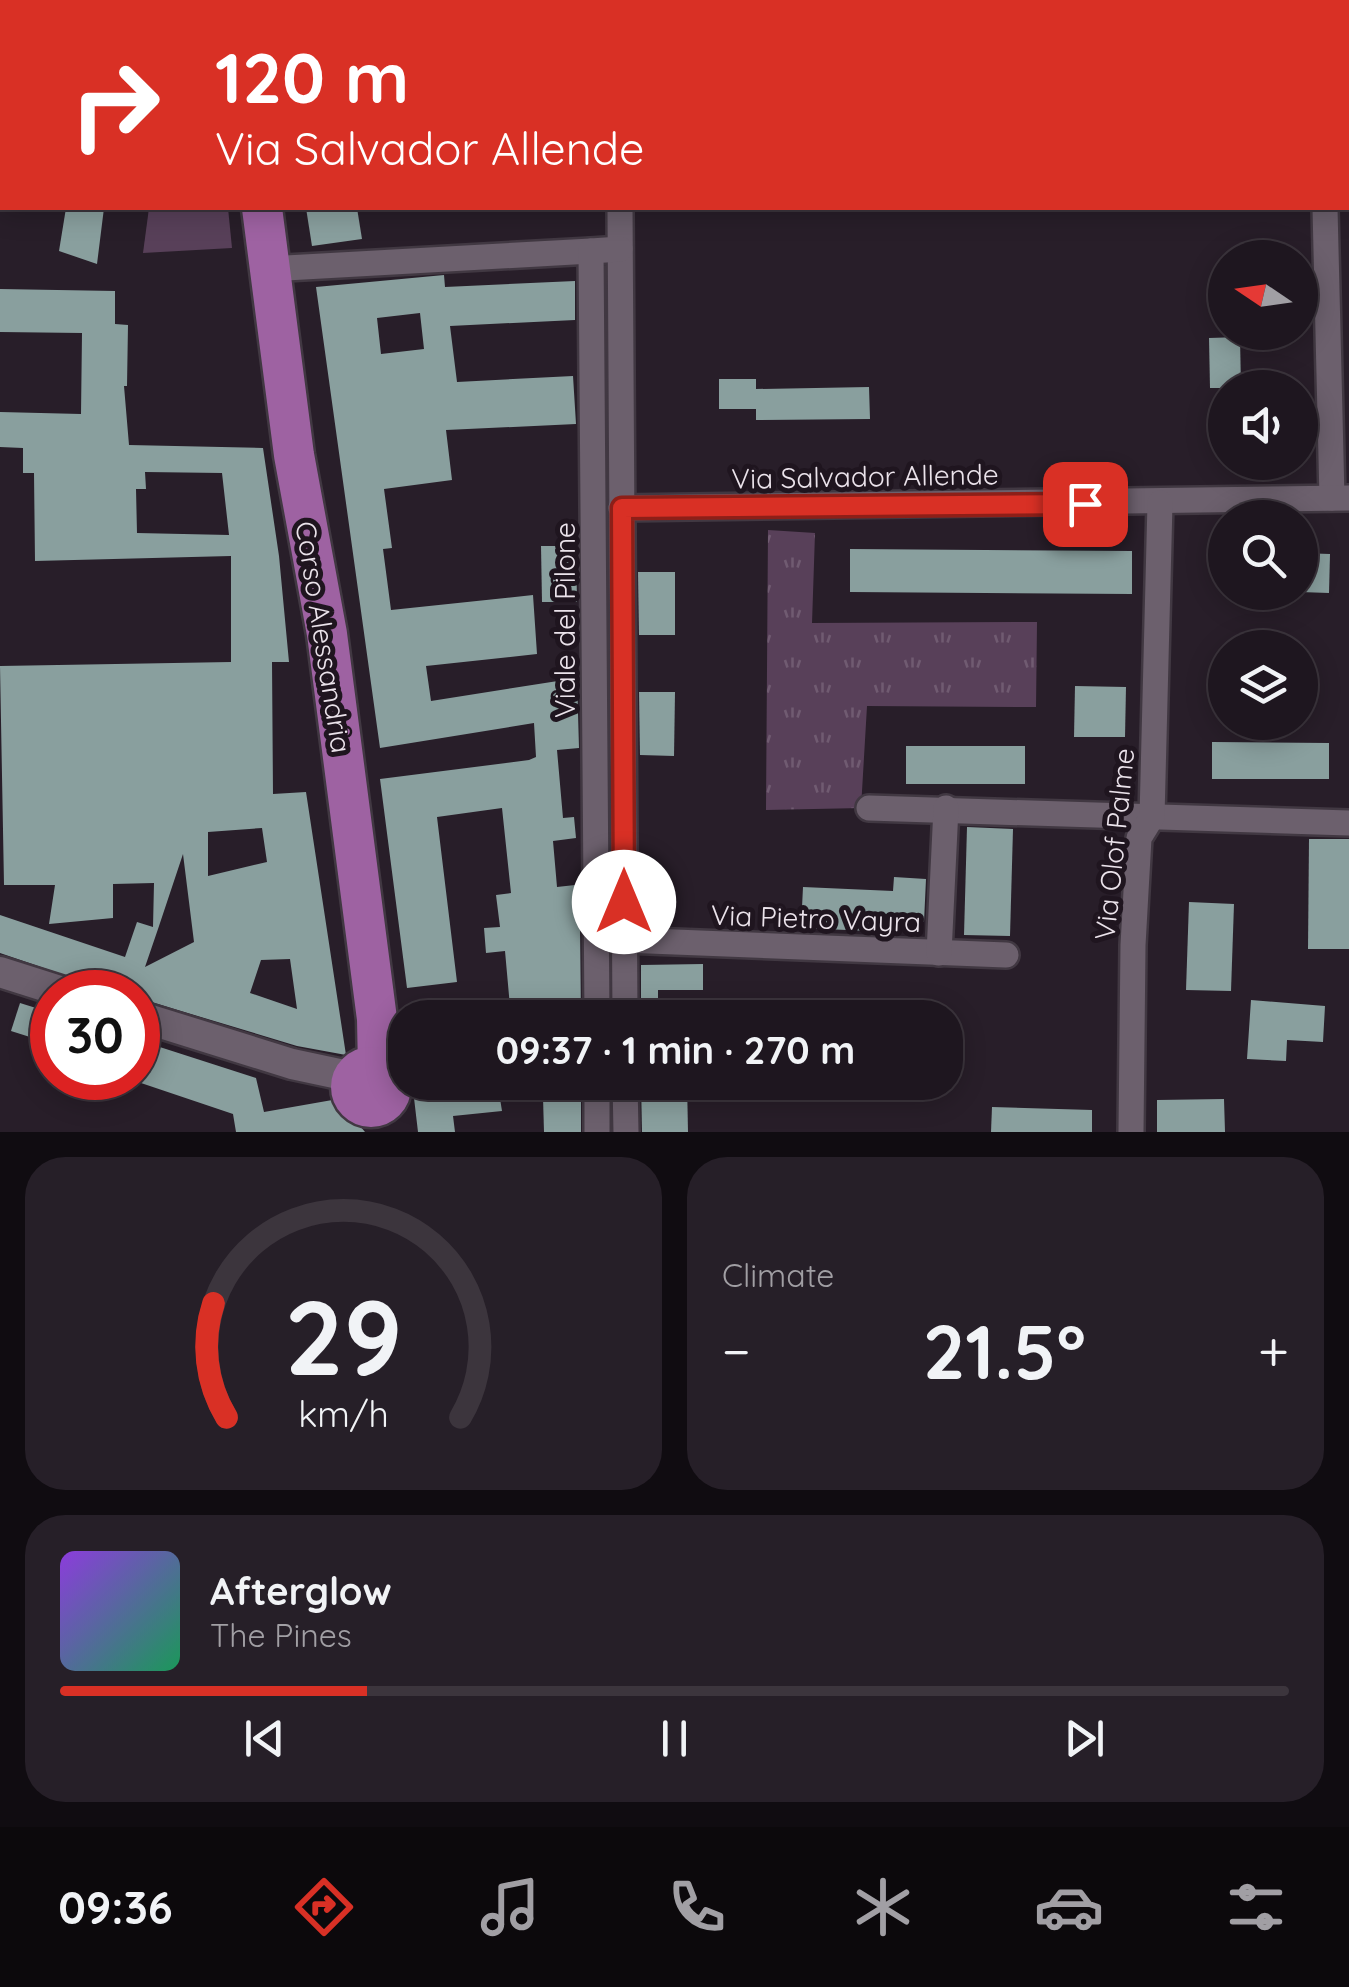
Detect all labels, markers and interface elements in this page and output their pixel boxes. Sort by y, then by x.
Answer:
text: 120 m [215,33,409,121]
icon: right [50,40,180,170]
text: Via Salvador Allende [215,120,644,176]
north arrow [1208,240,1318,350]
map controls [1208,240,1318,740]
button: sound [1208,370,1318,480]
street label: Via Salvador Allende [731,456,999,496]
pin [1043,462,1128,547]
icon: arrive [1058,477,1113,532]
button: search [1208,500,1318,610]
street label: Corso Alessandria [288,519,360,755]
street label: Viale del Pilone [547,522,582,718]
button: layers [1208,630,1318,740]
street label: Via Olof Palme [1087,746,1141,942]
position arrow [572,850,676,954]
street label: Via Pietro Vayra [710,897,922,939]
speed limit sign: 30 [30,970,160,1100]
text: 09:37 · 1 min · 270 m [496,1026,855,1074]
text: Climate [722,1255,834,1295]
text: 29 [284,1271,403,1401]
text: 21.5° [923,1304,1086,1398]
text: − [722,1316,751,1385]
text: + [1258,1316,1289,1385]
text: km/h [298,1391,389,1436]
text: Afterglow [210,1567,392,1615]
text: The Pines [210,1615,352,1655]
icon: previous [237,1711,292,1766]
icon: pause [647,1711,702,1766]
icon: next [1057,1711,1112,1766]
icon: directions [289,1872,359,1942]
icon: music [475,1872,545,1942]
icon: phone [662,1872,732,1942]
icon: climate [848,1872,918,1942]
icon: car [1034,1872,1104,1942]
icon: filters [1221,1872,1291,1942]
text: 09:36 [58,1879,173,1935]

